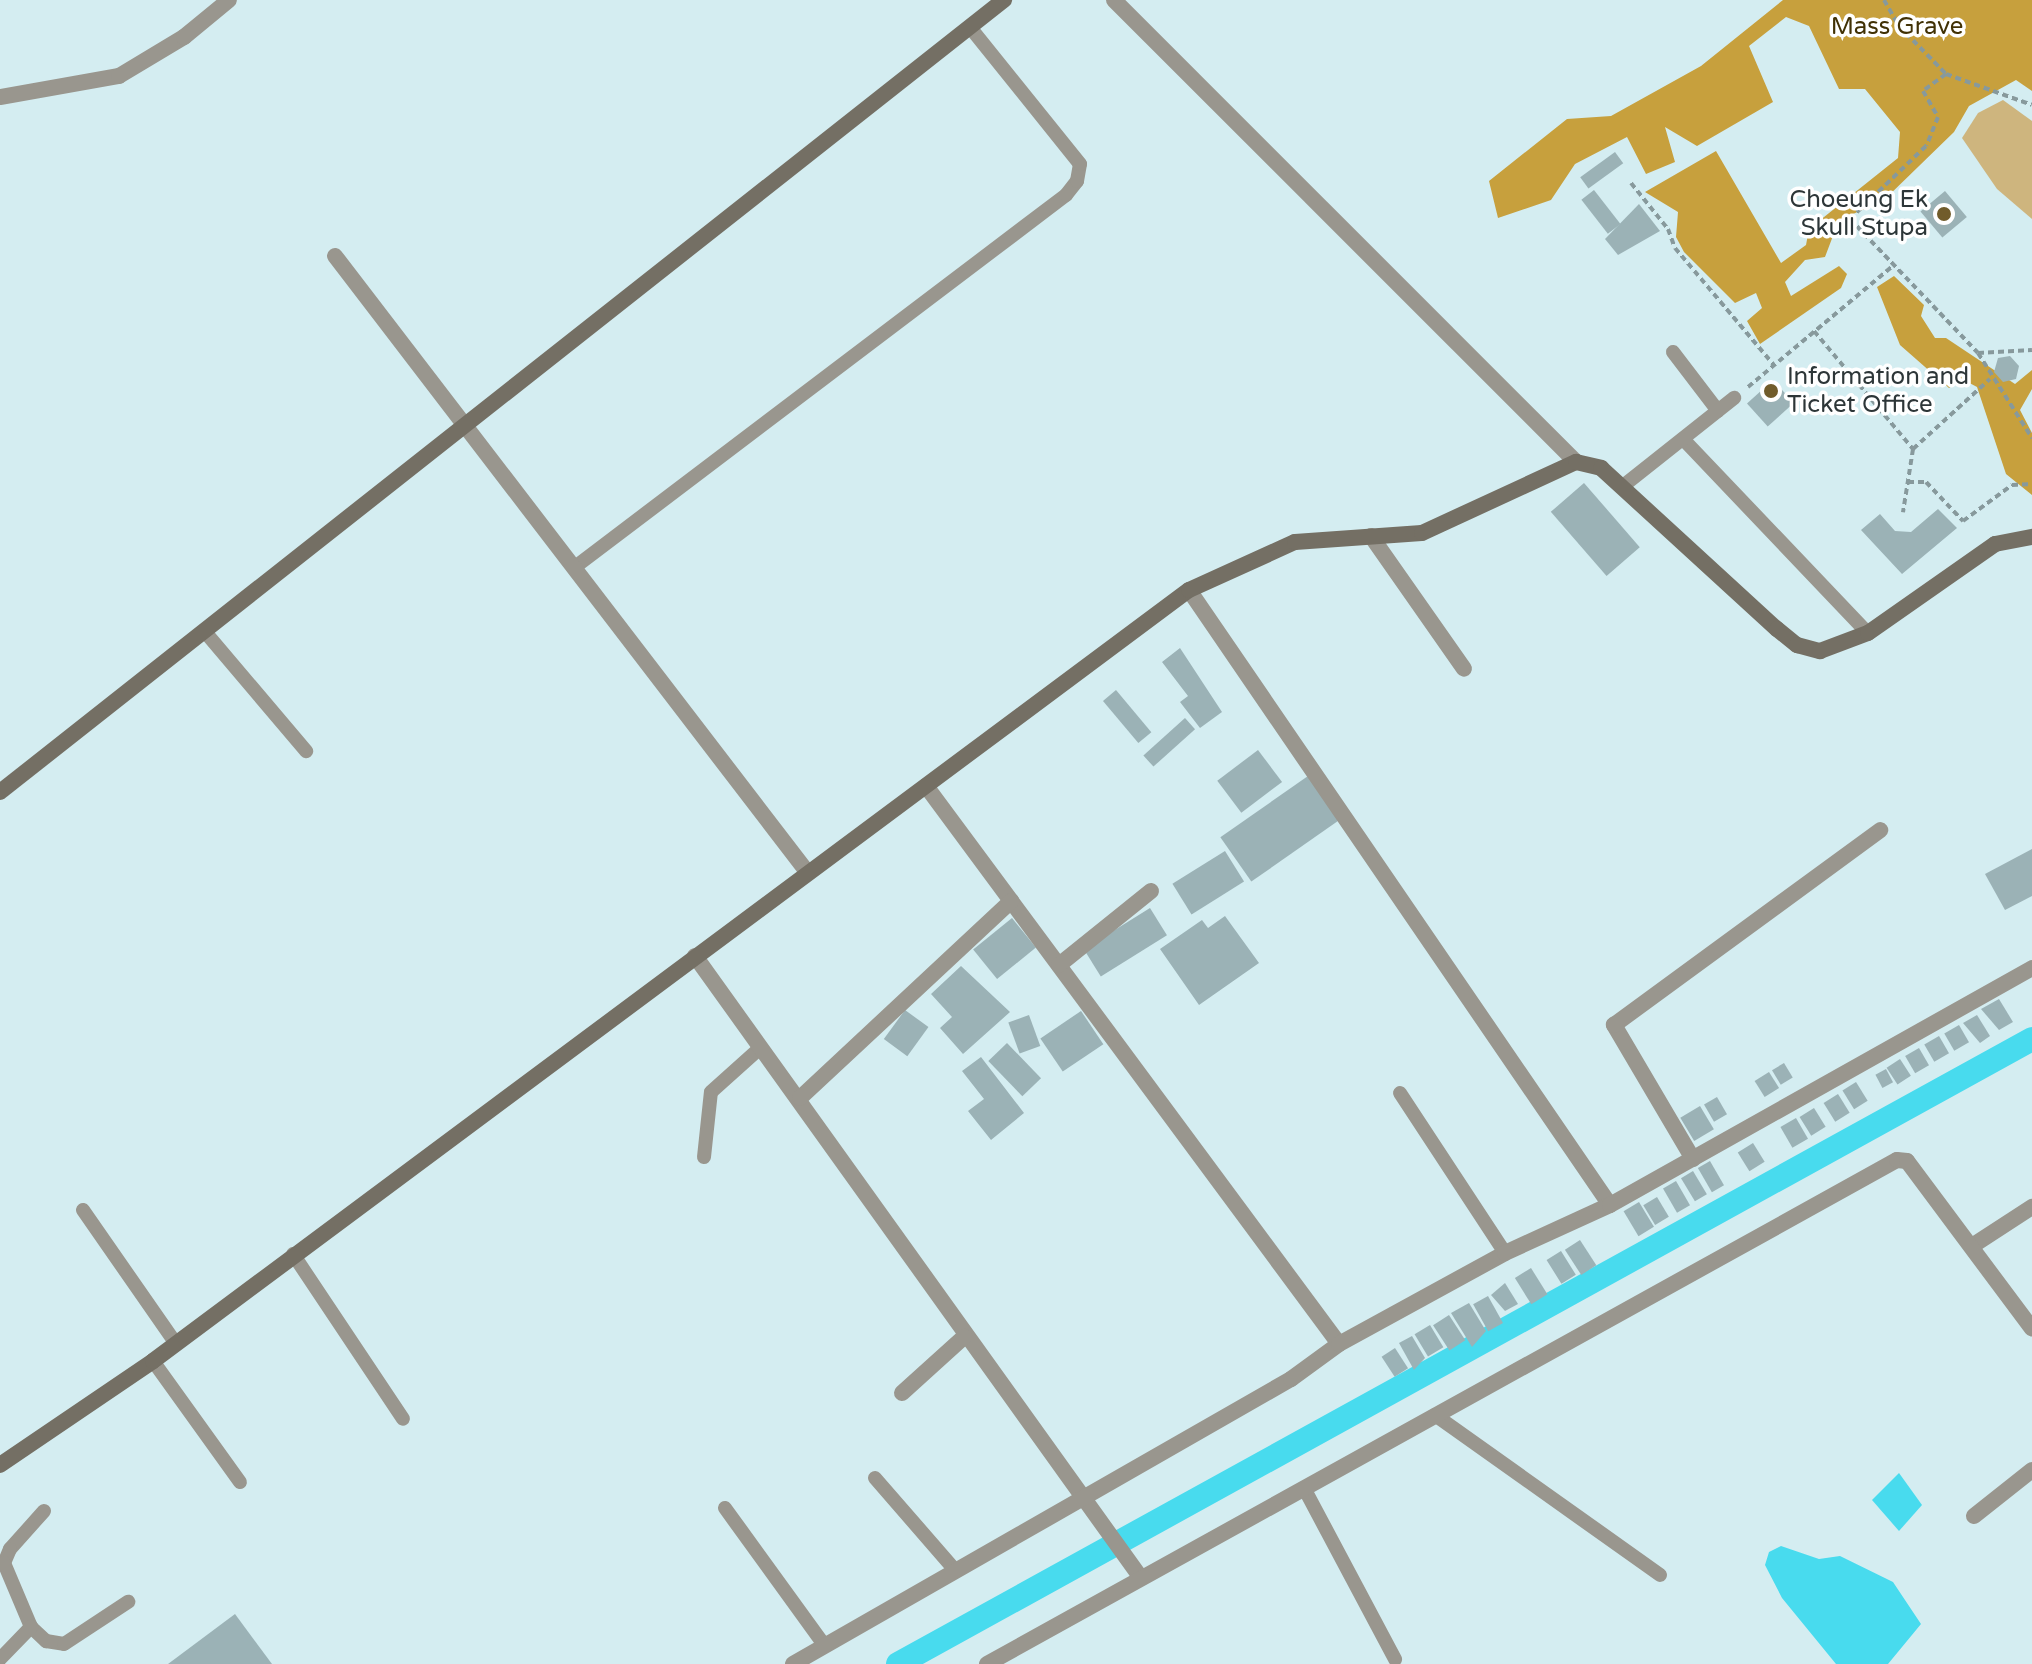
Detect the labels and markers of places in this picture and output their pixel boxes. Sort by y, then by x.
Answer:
place label: Choeung Ek Skull Stupa [1790,186,1928,242]
marker: Choeung Ek Skull Stupa [1935,205,1953,223]
place label: Information and Ticket Office [1787,363,1969,419]
marker: Information and Ticket Office [1762,382,1780,400]

